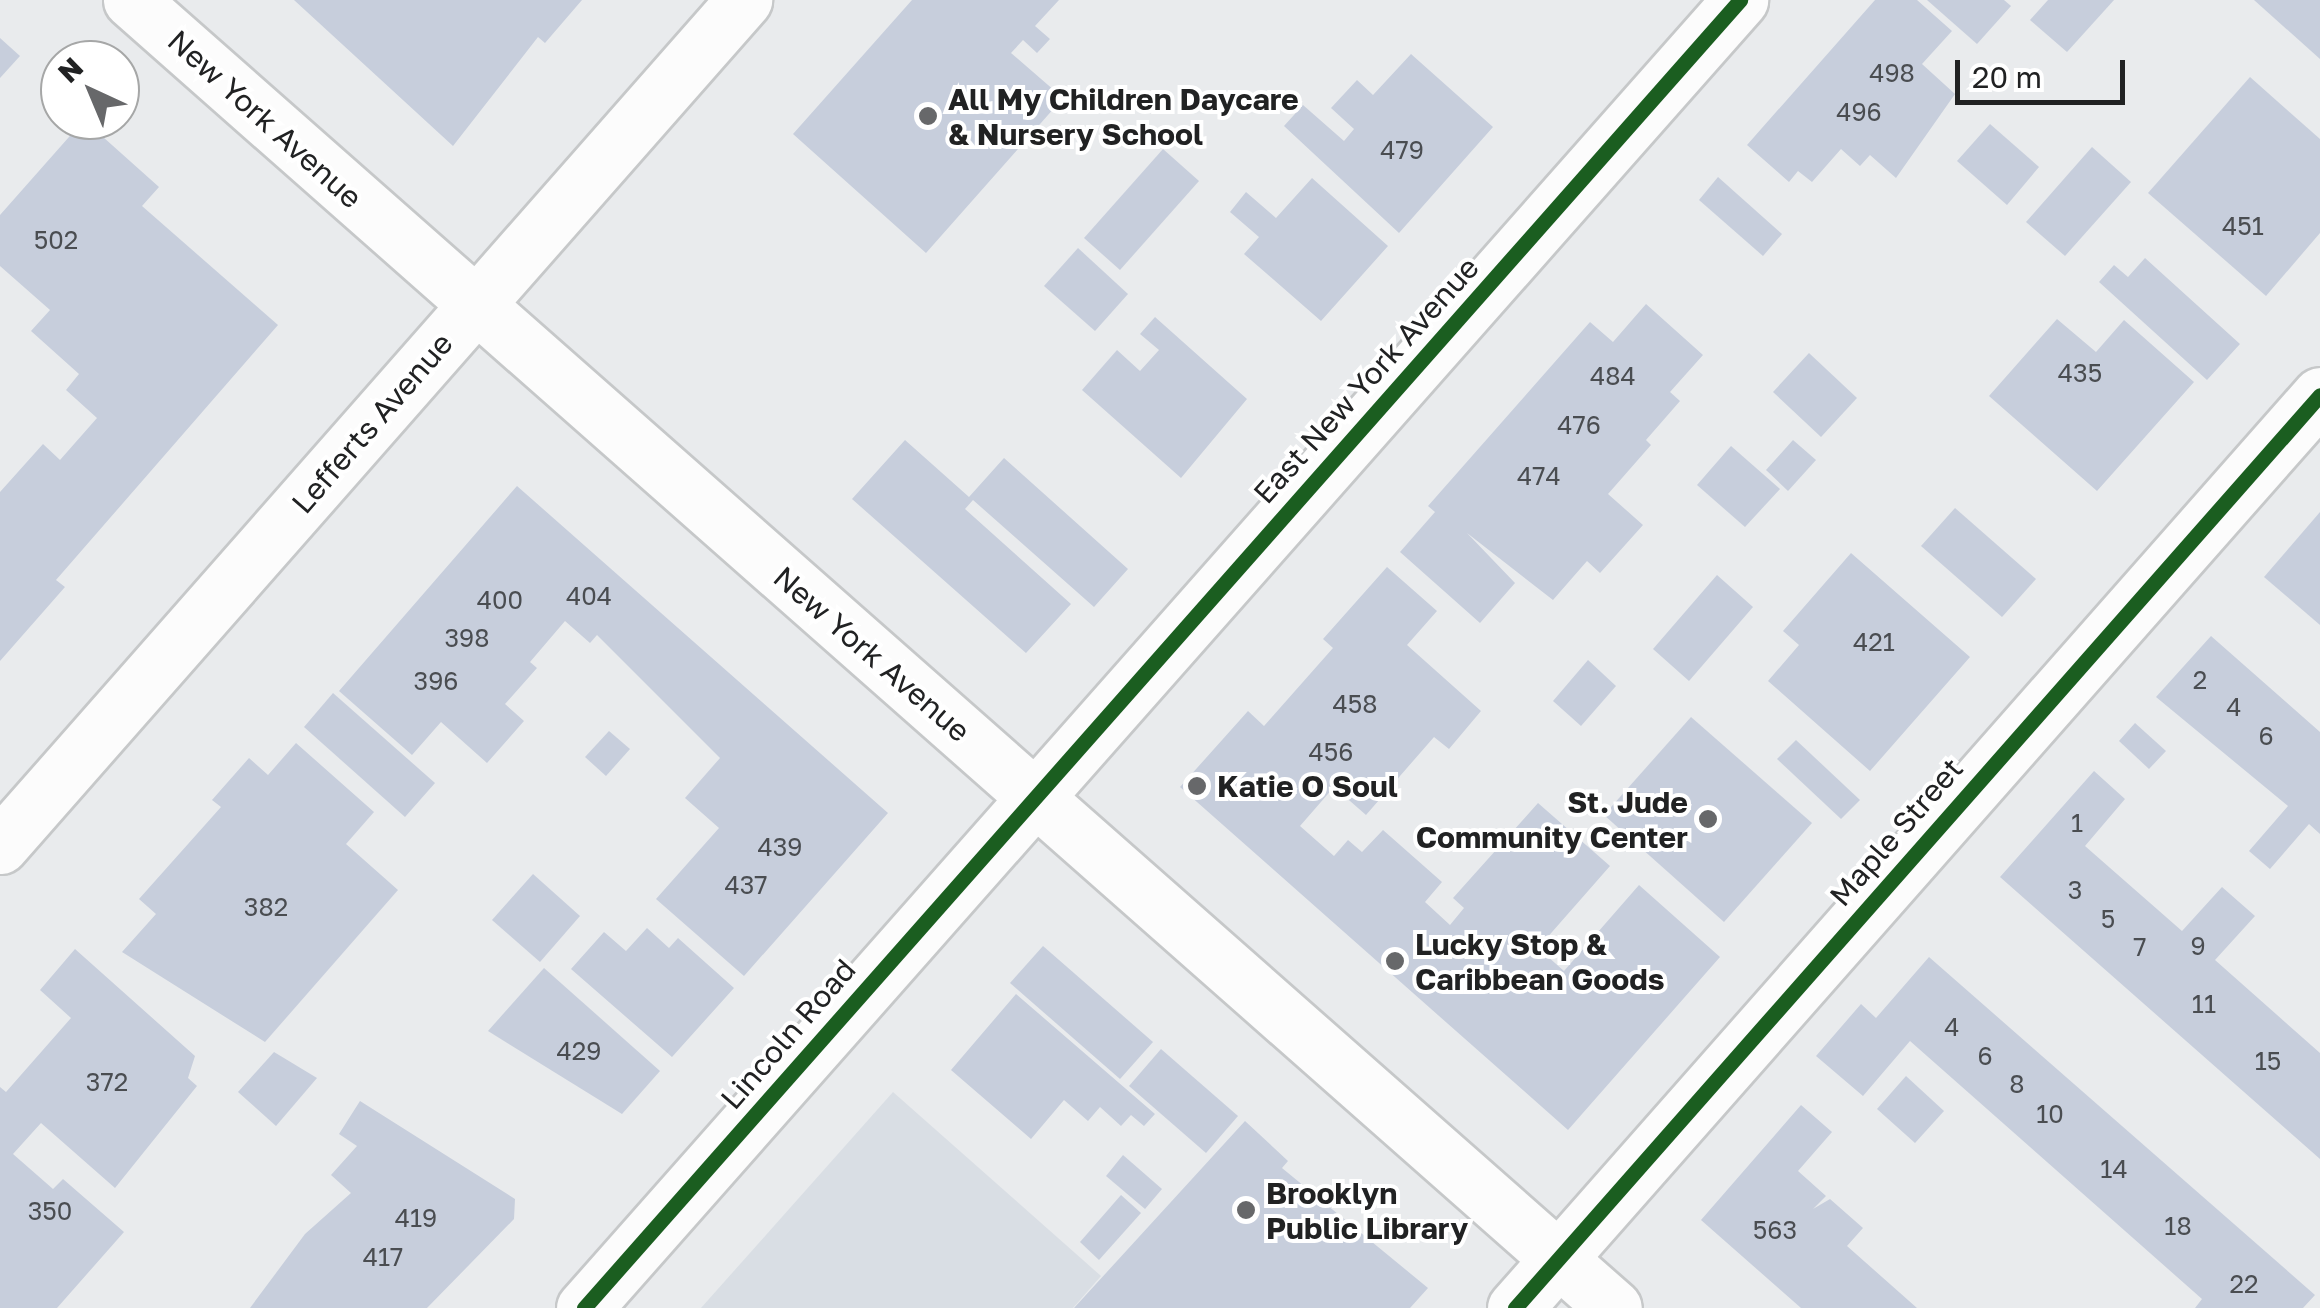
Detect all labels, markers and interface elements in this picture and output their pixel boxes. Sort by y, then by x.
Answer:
street label: New York Avenue [161,22,369,216]
north arrow [40,40,140,140]
scale bar [1960,40,2130,102]
text: N [51,50,89,89]
house number: 498 [1869,58,1915,88]
text: 20 m [1972,59,2042,95]
place label: All My Children Daycare & Nursery School [948,81,1299,152]
house number: 496 [1836,97,1882,127]
marker: All My Children Daycare & Nursery School [917,105,939,127]
house number: 479 [1380,135,1424,165]
house number: 451 [2222,211,2264,241]
house number: 502 [34,225,78,255]
street label: East New York Avenue [1246,249,1486,511]
street label: Lefferts Avenue [284,326,460,520]
house number: 435 [2058,358,2102,388]
house number: 484 [1590,361,1636,391]
house number: 476 [1557,410,1601,440]
house number: 474 [1517,461,1561,491]
street label: New York Avenue [766,559,978,749]
house number: 404 [566,581,612,611]
house number: 400 [477,585,523,615]
house number: 398 [445,623,489,653]
house number: 421 [1853,627,1895,657]
house number: 2 [2193,665,2207,695]
house number: 396 [414,666,458,696]
house number: 458 [1333,689,1377,719]
house number: 4 [2226,692,2242,722]
house number: 6 [2258,721,2274,751]
house number: 456 [1309,737,1353,767]
street label: Maple Street [1822,751,1970,913]
place label: Katie O Soul [1217,768,1398,804]
marker: Katie O Soul [1186,775,1208,797]
place label: St. Jude Community Center [1416,784,1688,854]
marker: St. Jude Community Center [1697,808,1719,830]
house number: 1 [2071,808,2083,838]
house number: 439 [758,832,802,862]
house number: 437 [724,870,768,900]
house number: 3 [2068,875,2082,905]
house number: 382 [244,892,288,922]
house number: 5 [2101,904,2115,934]
place label: Lucky Stop & Caribbean Goods [1415,926,1665,996]
house number: 9 [2190,931,2206,961]
house number: 7 [2133,932,2147,962]
marker: Lucky Stop & Caribbean Goods [1384,950,1406,972]
street label: Lincoln Road [713,952,863,1116]
house number: 11 [2192,989,2216,1019]
house number: 4 [1944,1012,1960,1042]
house number: 429 [557,1036,601,1066]
house number: 6 [1977,1041,1993,1071]
house number: 15 [2255,1046,2281,1076]
house number: 372 [86,1067,128,1097]
house number: 8 [2009,1069,2025,1099]
house number: 10 [2036,1099,2064,1129]
house number: 14 [2100,1154,2128,1184]
place label: Brooklyn Public Library [1266,1175,1468,1246]
house number: 350 [28,1196,72,1226]
marker: Brooklyn Public Library [1235,1199,1257,1221]
house number: 419 [395,1203,437,1233]
house number: 18 [2164,1211,2192,1241]
house number: 563 [1753,1215,1797,1245]
house number: 417 [363,1242,403,1272]
house number: 22 [2230,1269,2258,1299]

